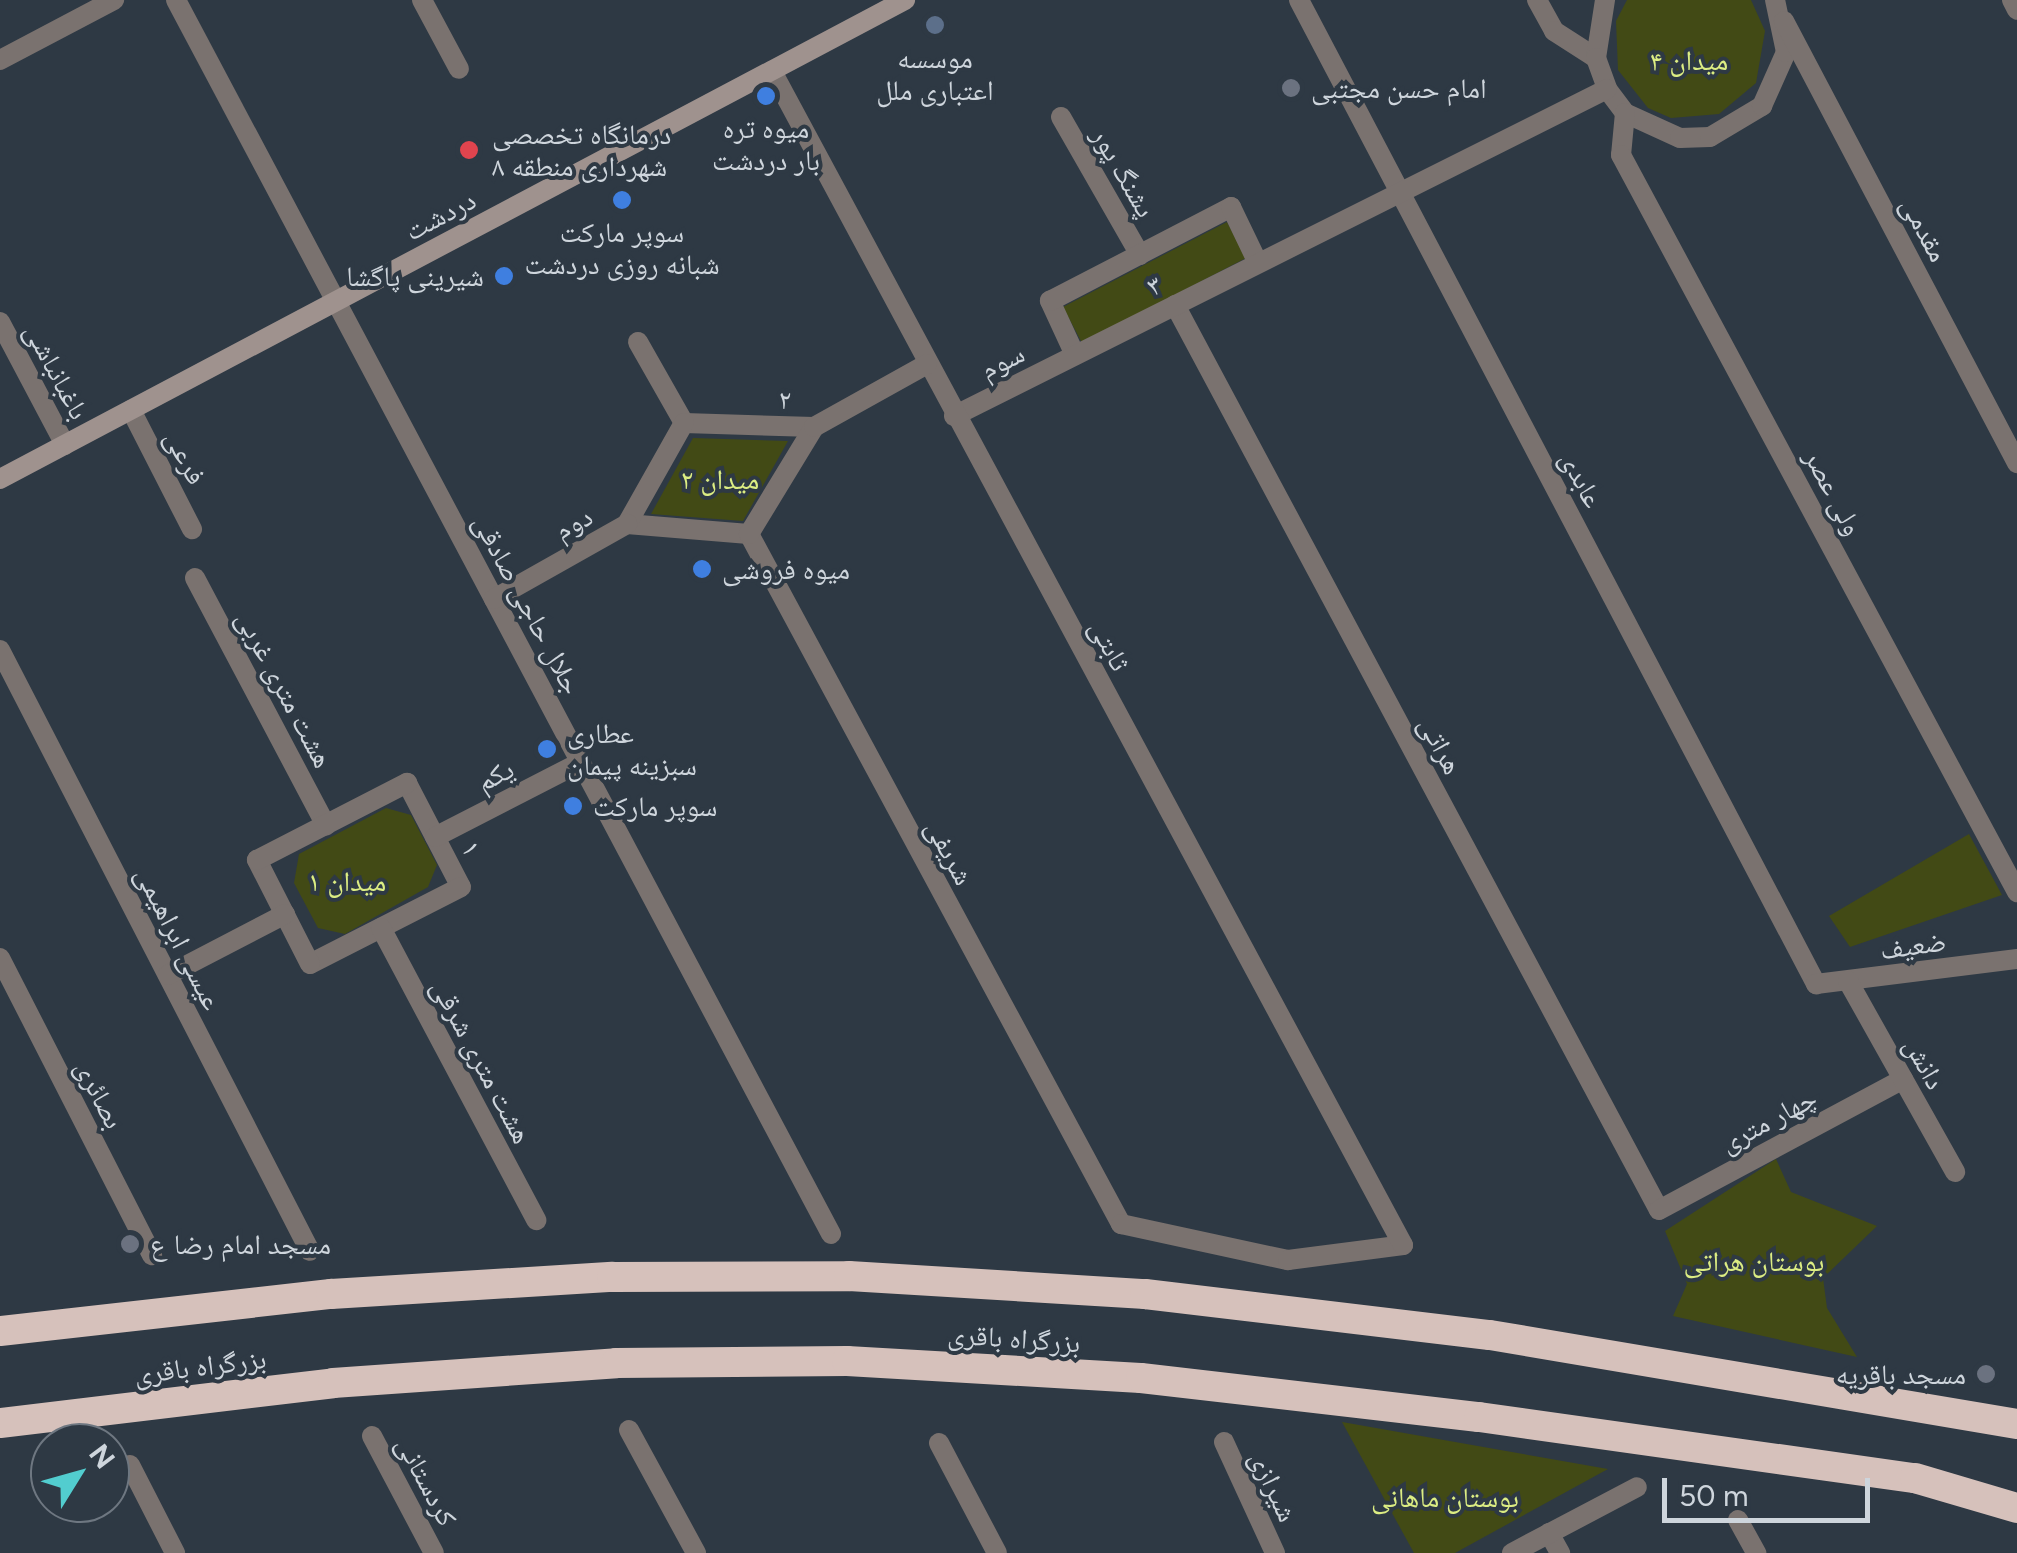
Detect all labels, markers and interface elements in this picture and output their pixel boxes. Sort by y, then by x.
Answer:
marker: موسسه اعتباری ملل [924,14,946,36]
place label: موسسه اعتباری ملل [876,41,994,107]
park label: میدان ۴ [1650,43,1728,77]
place label: امام حسن مجتبی [1311,71,1487,105]
marker: امام حسن مجتبی [1280,77,1302,99]
marker: میوه تره بار دردشت [755,85,777,107]
place label: میوه تره بار دردشت [712,111,820,177]
place label: درمانگاه تخصصی شهرداری منطقه ۸ [492,117,671,183]
street label: پشنگ پور [1085,121,1163,223]
marker: درمانگاه تخصصی شهرداری منطقه ۸ [456,137,482,163]
street label: دردشت [399,182,481,248]
marker: سوپر مارکت شبانه روزی دردشت [611,189,633,211]
street label: مقدمی [1894,191,1956,267]
place label: سوپر مارکت شبانه روزی دردشت [524,215,720,281]
place label: شیرینی پاگشا [346,259,484,293]
marker: شیرینی پاگشا [493,265,515,287]
street label: ۳ [1141,267,1167,303]
street label: باغبانباشی [18,317,96,425]
street label: سوم [974,336,1030,386]
street label: ۲ [778,382,792,416]
street label: فرعی [158,424,214,490]
street label: ولی عصر [1797,443,1871,541]
street label: عابدی [1553,445,1611,513]
park label: میدان ۲ [681,462,759,496]
street label: دوم [548,499,598,547]
street label: جلال حاجی صادقی [466,508,590,700]
place label: میوه فروشی [722,552,850,586]
marker: میوه فروشی [691,558,713,580]
street label: هشت متری غربی [229,605,341,773]
street label: ثابتی [1083,613,1137,677]
street label: هراتی [1412,710,1470,780]
place label: عطاری سبزینه پیمان [567,716,697,782]
marker: عطاری سبزینه پیمان [536,738,558,760]
street label: یکم [471,752,519,798]
place label: سوپر مارکت [593,789,718,823]
marker: سوپر مارکت [562,795,584,817]
street label: شریفی [919,813,981,891]
street label: ۱ [454,835,490,861]
street label: عیسی ابراهیمی [129,861,229,1015]
park label: میدان ۱ [308,864,386,898]
street label: ضعیف [1878,924,1948,966]
street label: هشت متری شرقی [425,973,539,1149]
street label: دانش [1897,1031,1953,1095]
street label: بصائری [68,1054,132,1134]
street label: چهار متری [1714,1081,1822,1159]
place label: مسجد امام رضا ع [150,1227,331,1261]
marker: مسجد امام رضا ع [119,1233,141,1255]
park label: بوستان هراتی [1684,1244,1824,1278]
street label: بزرگراه باقری [947,1317,1081,1359]
street label: بزرگراه باقری [132,1341,268,1391]
place label: مسجد باقریه [1836,1357,1966,1391]
marker: مسجد باقریه [1975,1363,1997,1385]
north arrow [30,1423,130,1523]
street label: کردستانی [389,1430,465,1532]
text: N [82,1437,122,1475]
street label: شیرازی [1243,1445,1305,1527]
scale bar [1667,1458,1874,1520]
text: 50 m [1679,1477,1748,1514]
park label: بوستان ماهانی [1371,1480,1519,1514]

